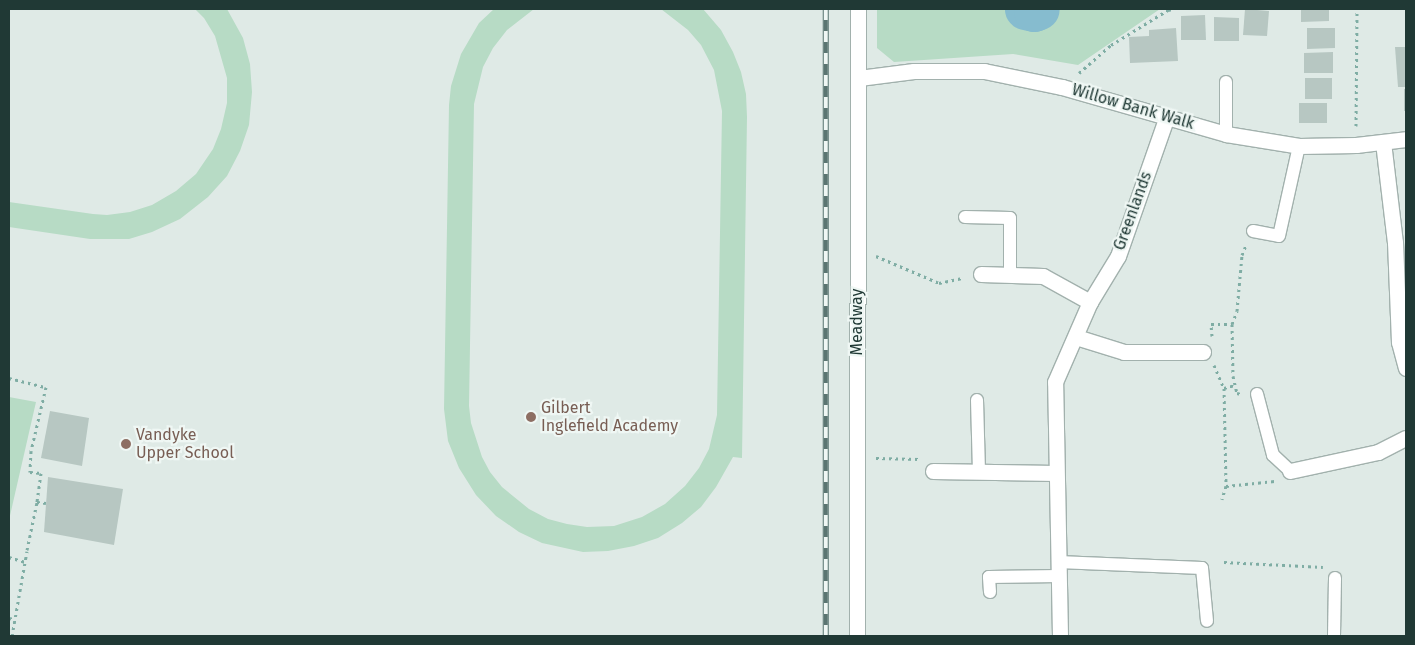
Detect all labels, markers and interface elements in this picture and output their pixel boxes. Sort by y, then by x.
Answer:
street label: Willow Bank Walk [1070,80,1196,134]
street label: Greenlands [1110,169,1156,253]
street label: Meadway [847,289,867,355]
place label: Gilbert Inglefield Academy [541,398,678,436]
marker: Gilbert Inglefield Academy [525,411,537,423]
place label: Vandyke Upper School [136,425,234,463]
marker: Vandyke Upper School [120,438,132,450]

